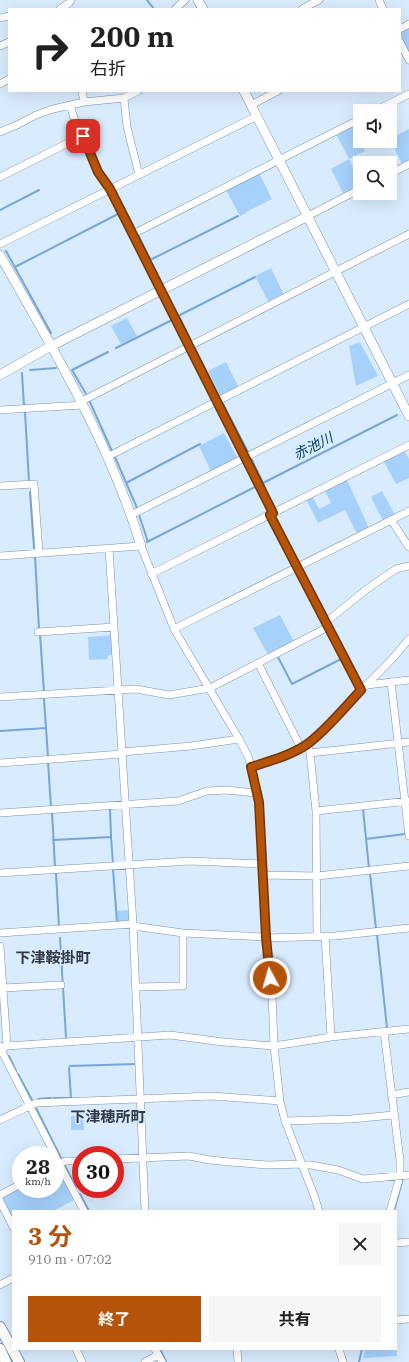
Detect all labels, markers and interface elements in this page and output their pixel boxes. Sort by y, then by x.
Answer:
text: 200 m [90,18,174,55]
icon: right [24,24,76,76]
text: 右折 [90,57,126,80]
map controls [353,104,397,200]
button: sound [353,104,397,148]
pin [66,119,100,153]
icon: arrive [72,125,94,147]
button: search [353,156,397,200]
water label: 赤池川 [290,428,338,464]
district label: 下津鞍掛町 [15,948,91,967]
position arrow [249,957,291,999]
district label: 下津穂所町 [70,1107,146,1126]
speed limit sign: 30 [72,1146,124,1198]
text: 28 [26,1153,50,1180]
text: km/h [25,1175,51,1188]
text: 3 分 [28,1220,72,1252]
button: close [339,1223,381,1265]
text: 910 m · 07:02 [28,1251,112,1268]
button: 終了 [28,1296,201,1342]
button: 共有 [209,1296,381,1342]

